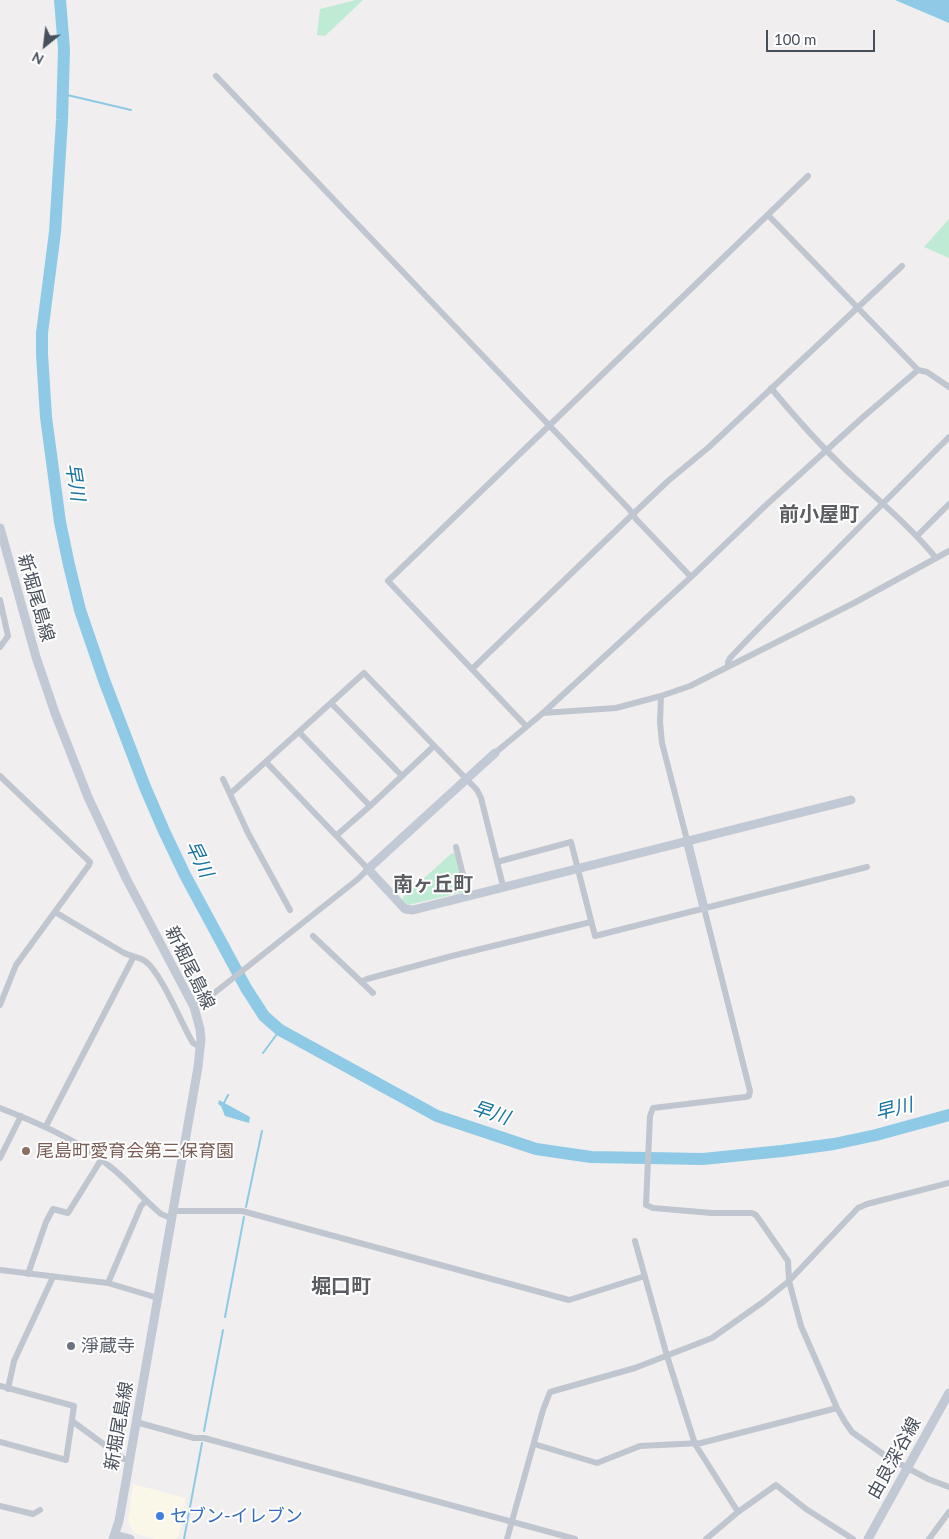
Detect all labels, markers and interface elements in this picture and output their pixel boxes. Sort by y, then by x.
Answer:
north arrow [20,20,70,70]
scale bar [769,20,878,52]
text: 100 m [774,30,816,48]
text: N [29,49,46,69]
water label: 早川 [61,461,89,503]
district label: 前小屋町 [779,503,859,527]
street label: 新堀尾島線 [13,552,59,644]
water label: 早川 [180,837,218,881]
district label: 南ヶ丘町 [393,873,473,897]
street label: 新堀尾島線 [161,923,219,1013]
water label: 早川 [873,1093,915,1125]
water label: 早川 [469,1096,513,1130]
place label: 尾島町愛育会第三保育園 [36,1140,234,1162]
marker: 尾島町愛育会第三保育園 [20,1145,32,1157]
district label: 堀口町 [311,1275,371,1299]
place label: 淨蔵寺 [81,1335,135,1357]
marker: 淨蔵寺 [65,1340,77,1352]
street label: 新堀尾島線 [101,1380,137,1472]
street label: 由良深谷線 [863,1413,925,1503]
place label: セブン-イレブン [170,1505,303,1527]
marker: セブン-イレブン [154,1510,166,1522]

